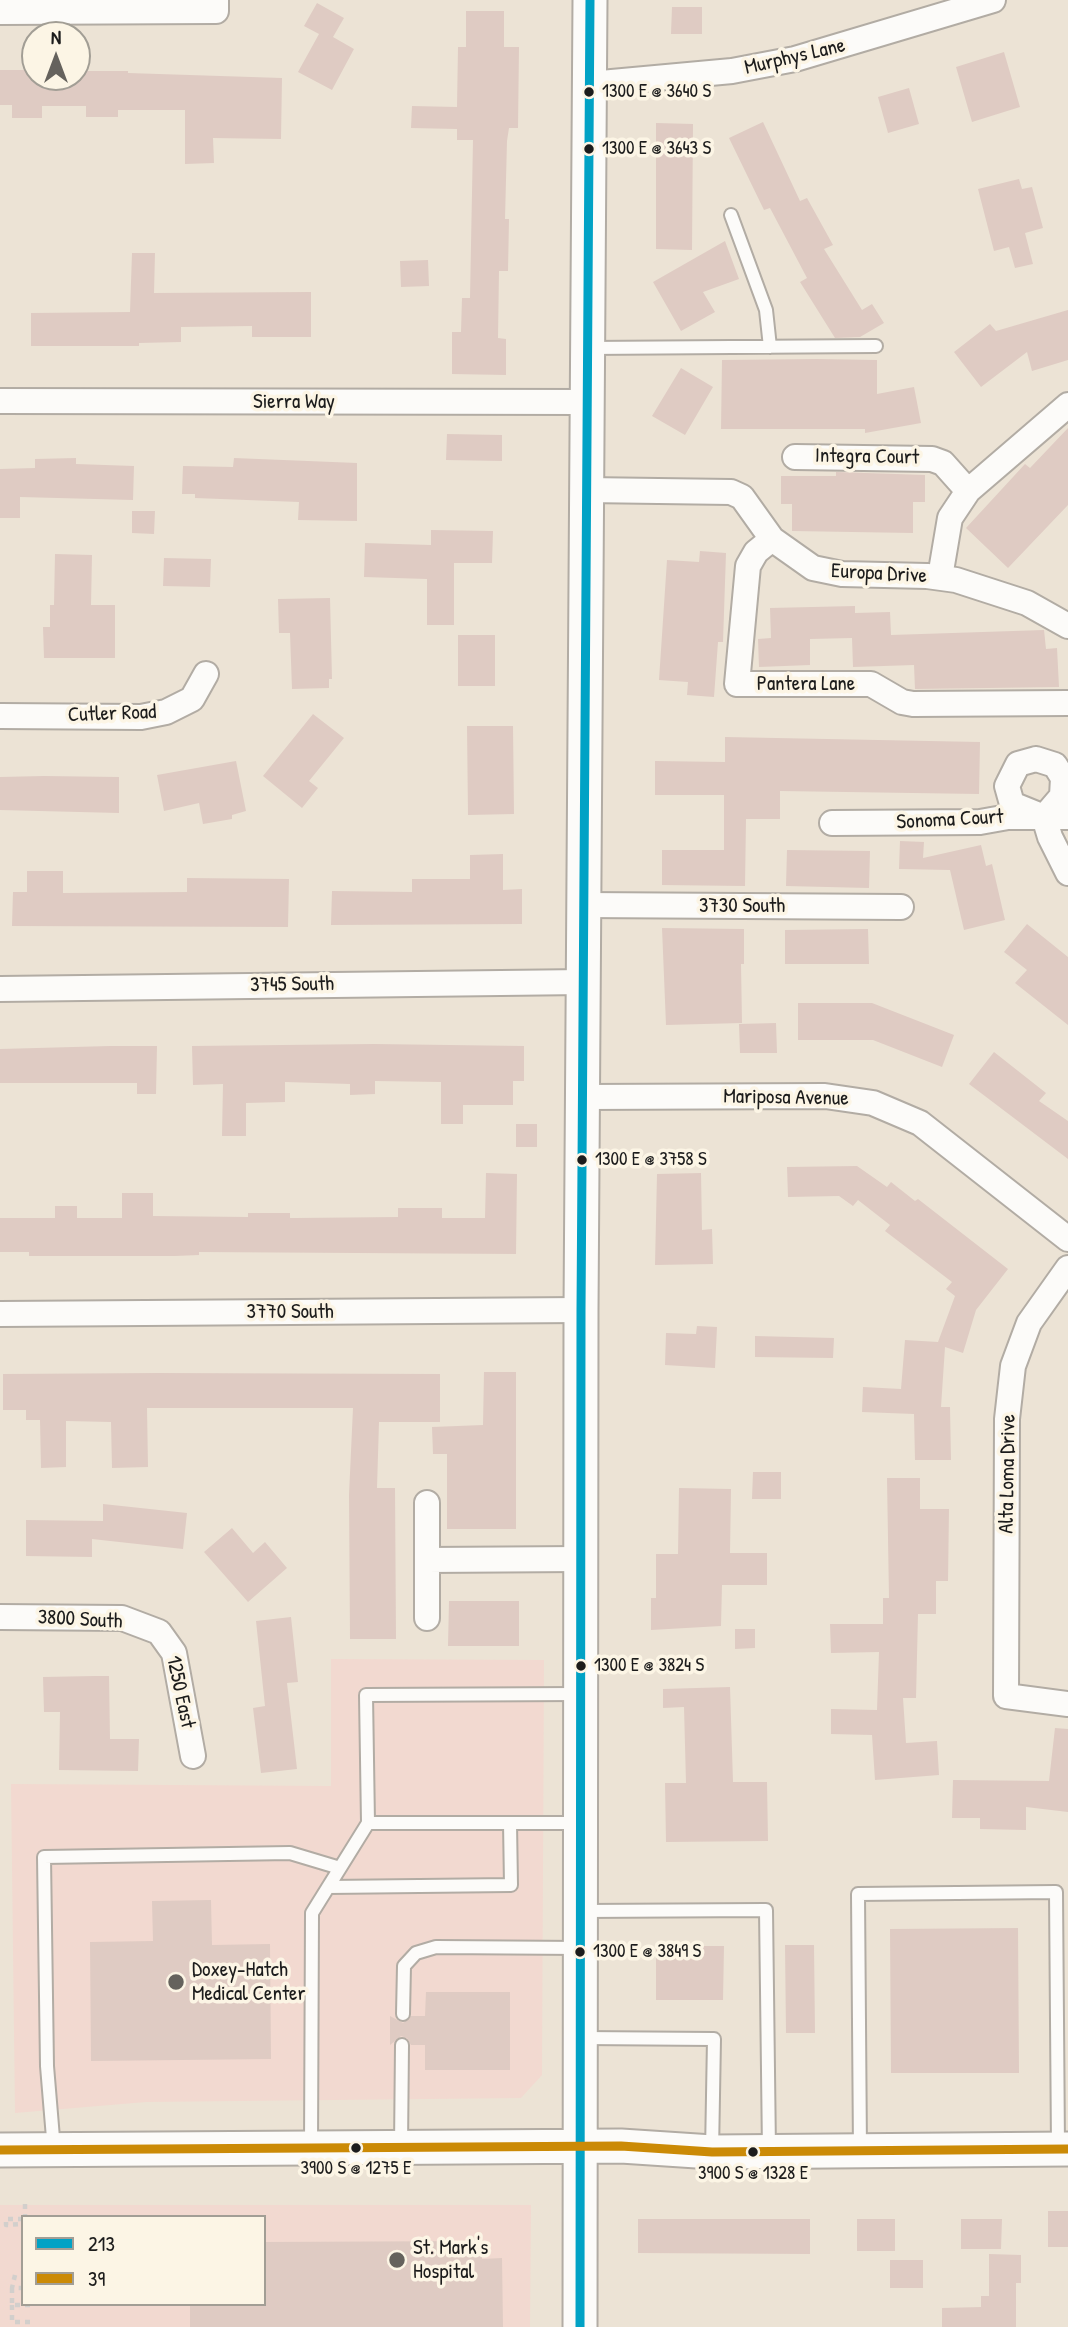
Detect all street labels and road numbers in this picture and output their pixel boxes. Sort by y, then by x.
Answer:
street label: Murphys Lane [742,33,848,81]
street label: Sierra Way [253,389,335,415]
street label: Integra Court [815,443,919,471]
street label: Europa Drive [831,559,927,589]
street label: Pantera Lane [757,671,855,697]
street label: Cutler Road [67,700,157,728]
street label: Sonoma Court [896,805,1004,835]
street label: 3730 South [699,893,785,919]
street label: 3745 South [250,972,334,998]
street label: Mariposa Avenue [723,1084,849,1112]
street label: 3770 South [247,1299,333,1325]
street label: Alta Loma Drive [994,1414,1022,1534]
street label: 3800 South [37,1605,123,1635]
street label: 1250 East [160,1653,200,1731]

